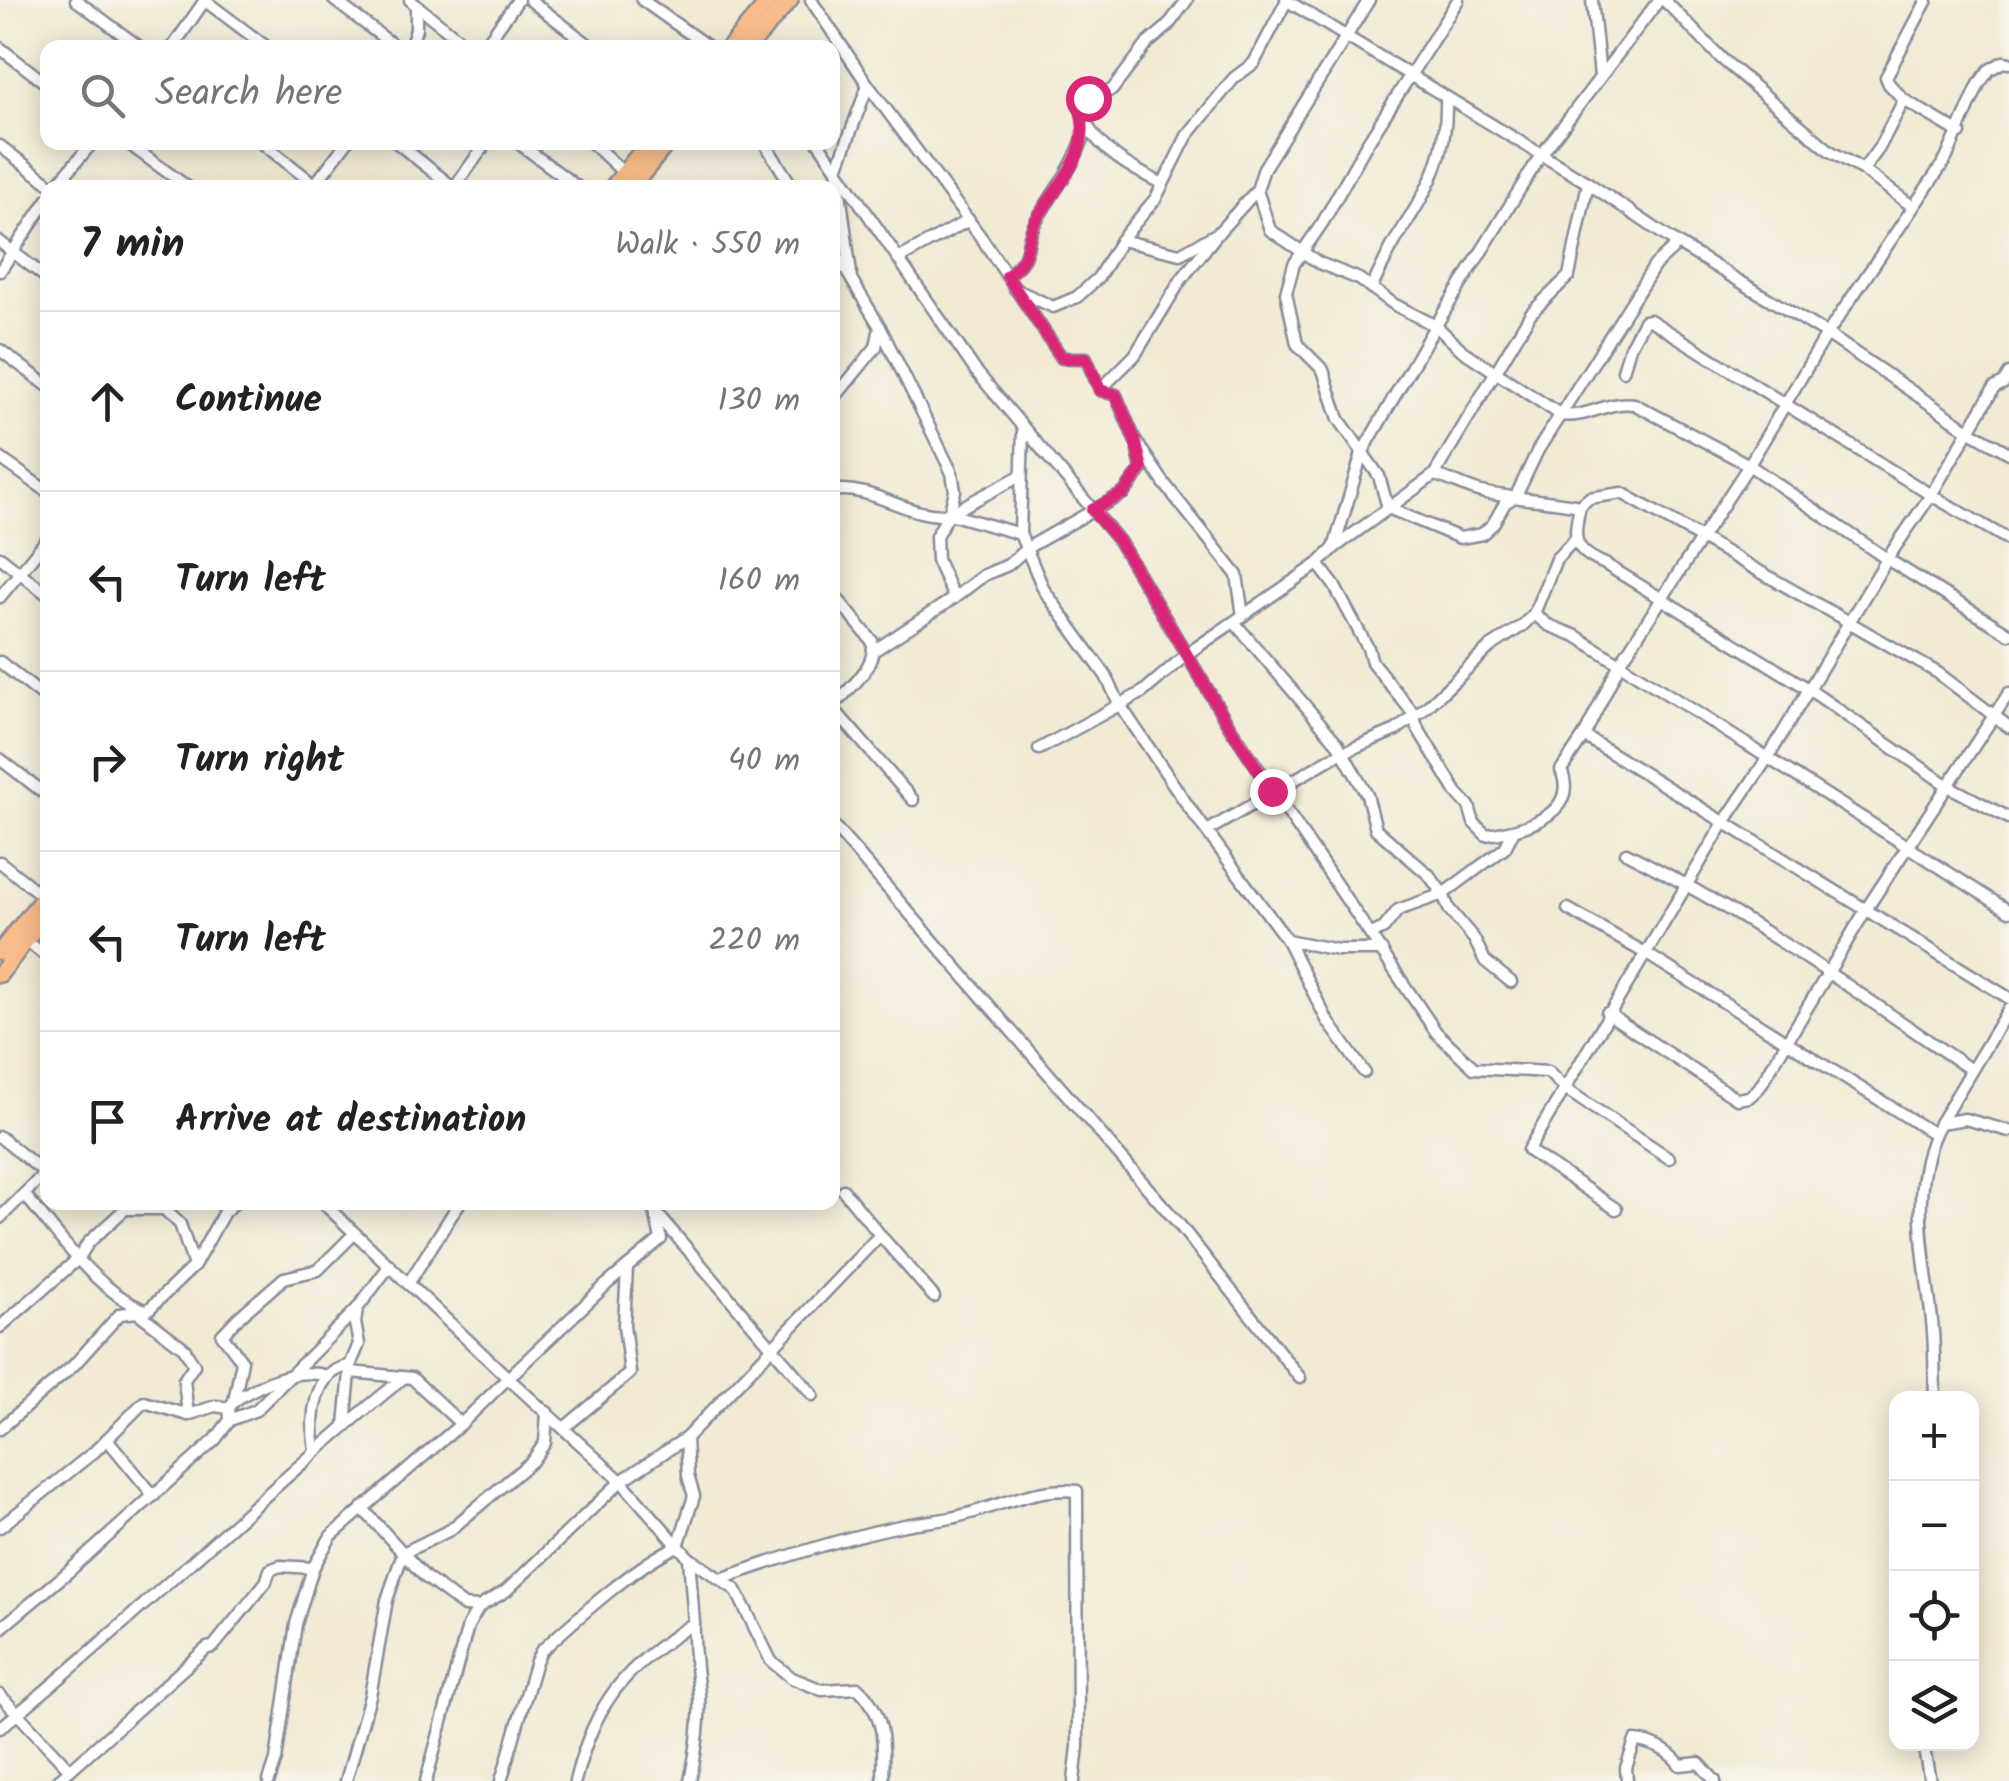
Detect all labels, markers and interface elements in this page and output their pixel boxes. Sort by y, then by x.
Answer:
search box [40,40,840,150]
text: Search here [155,65,342,125]
icon: search [75,68,130,123]
route start [1066,76,1112,122]
text: 7 min [80,212,185,279]
text: Walk · 550 m [615,220,800,271]
text: Continue [175,371,322,431]
icon: ahead [80,374,135,429]
text: 130 m [717,376,800,427]
text: Turn left [175,551,326,611]
icon: left [80,554,135,609]
text: 160 m [718,556,800,607]
text: Turn right [175,731,344,791]
icon: right [80,734,135,789]
text: 40 m [728,736,800,787]
route end [1250,769,1296,815]
text: Turn left [175,911,326,971]
icon: left [80,914,135,969]
text: 220 m [709,916,800,967]
text: Arrive at destination [175,1091,526,1151]
icon: arrive [80,1094,135,1149]
map controls [1889,1391,1979,1751]
button: + [1889,1391,1979,1481]
button: − [1889,1481,1979,1571]
button: locate [1889,1571,1979,1661]
button: layers [1889,1661,1979,1751]

